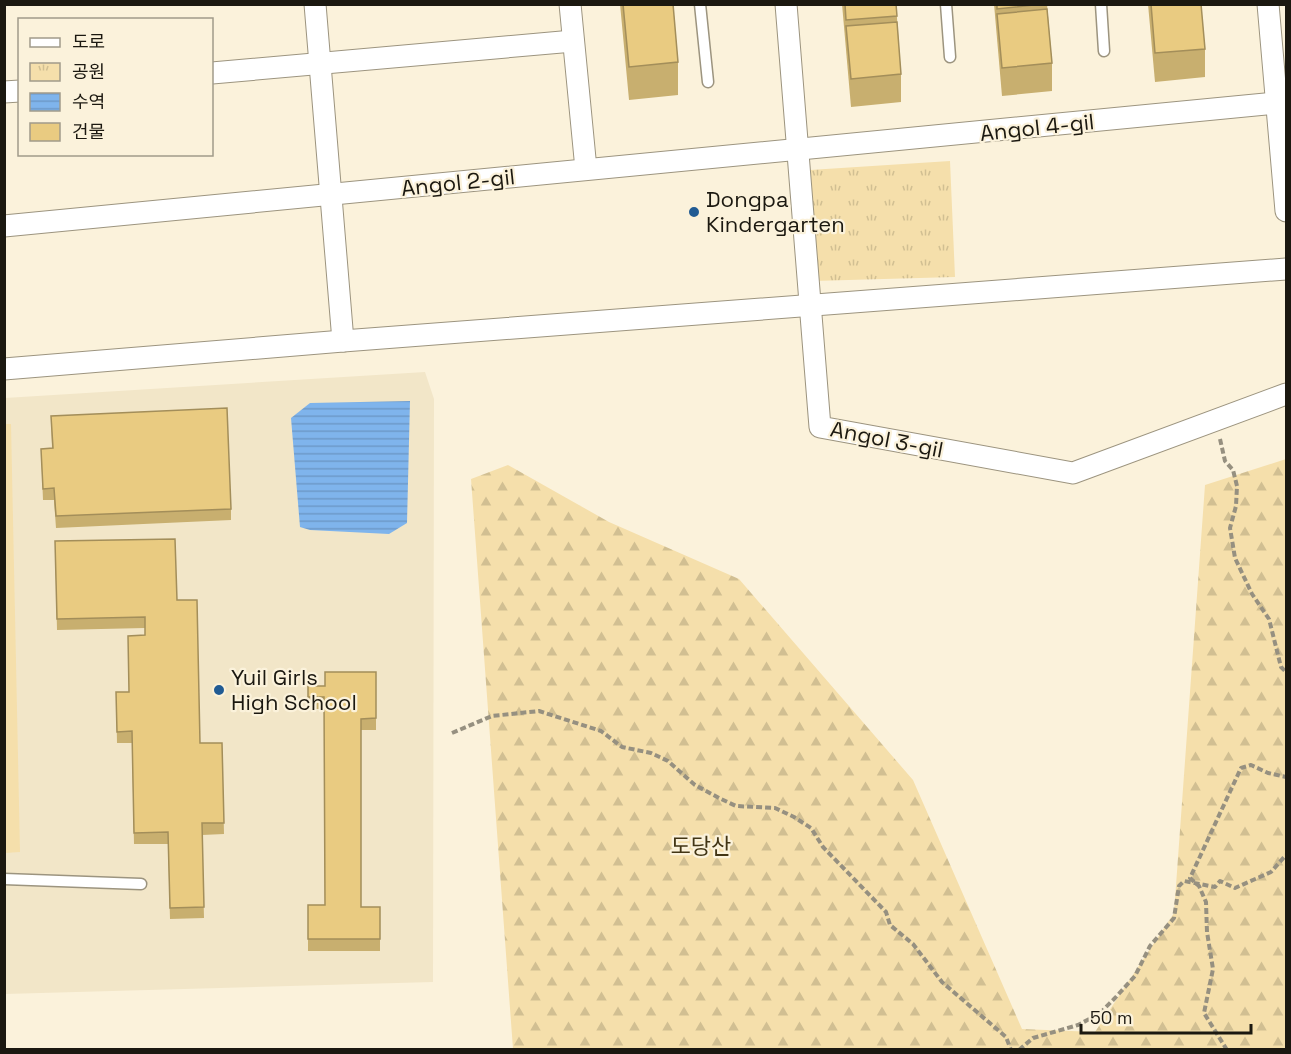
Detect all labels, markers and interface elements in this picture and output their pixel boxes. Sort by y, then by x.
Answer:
legend [18,18,213,156]
text: 도로 [72,30,105,53]
text: 공원 [72,60,105,83]
text: 수역 [72,90,105,113]
street label: Angol 4-gil [978,107,1096,147]
text: 건물 [72,120,105,143]
street label: Angol 2-gil [400,162,516,202]
place label: Dongpa Kindergarten [706,185,845,238]
marker: Dongpa Kindergarten [687,205,701,219]
street label: Angol 3-gil [828,414,946,464]
place label: Yuil Girls High School [231,663,357,716]
marker: Yuil Girls High School [212,683,226,697]
park label: 도당산 [671,832,731,860]
scale bar [1081,997,1250,1035]
text: 50 m [1090,1006,1132,1029]

